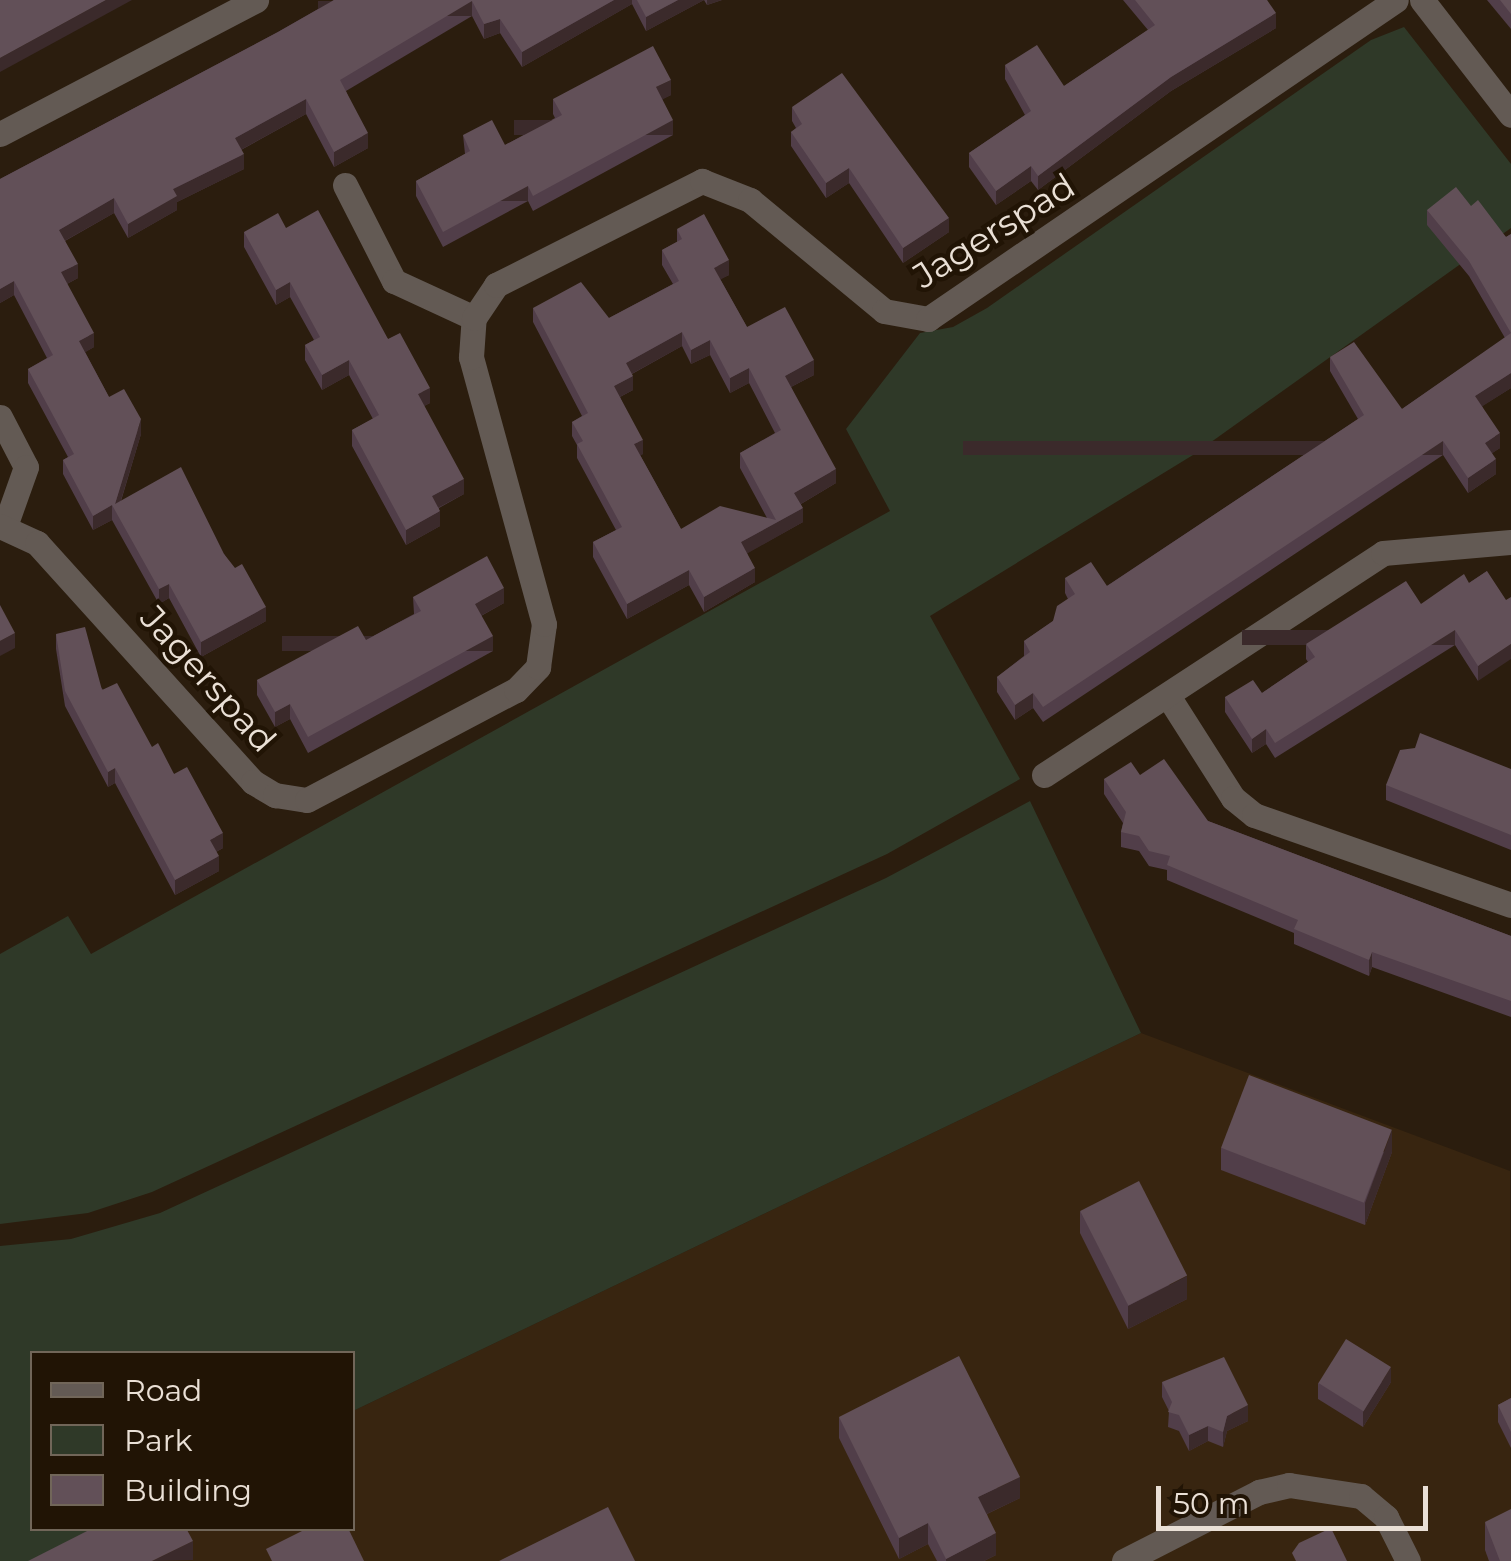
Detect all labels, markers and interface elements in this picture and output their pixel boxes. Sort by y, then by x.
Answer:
street label: Jagerspad [906,165,1082,297]
street label: Jagerspad [131,597,285,761]
legend [30,1351,355,1531]
text: Road [124,1372,202,1409]
text: Park [124,1422,193,1459]
scale bar [1161,1466,1434,1528]
text: Building [124,1472,252,1509]
text: 50 m [1173,1485,1250,1522]

